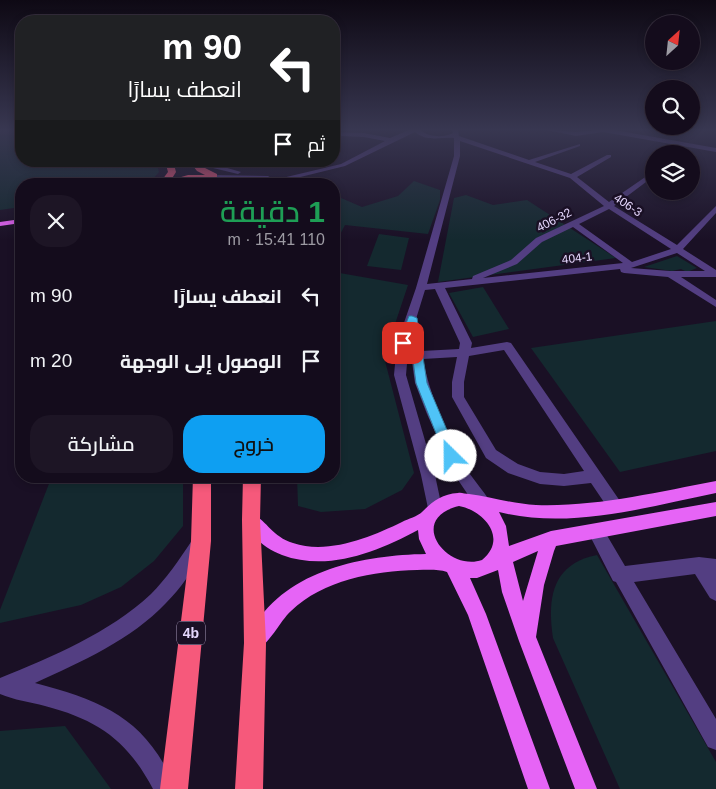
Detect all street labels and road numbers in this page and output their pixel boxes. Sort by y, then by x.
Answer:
street label: 406-3 [611,191,645,220]
street label: 406-32 [534,205,574,235]
street label: 404-1 [561,249,593,267]
road number: 4b [177,622,205,644]

